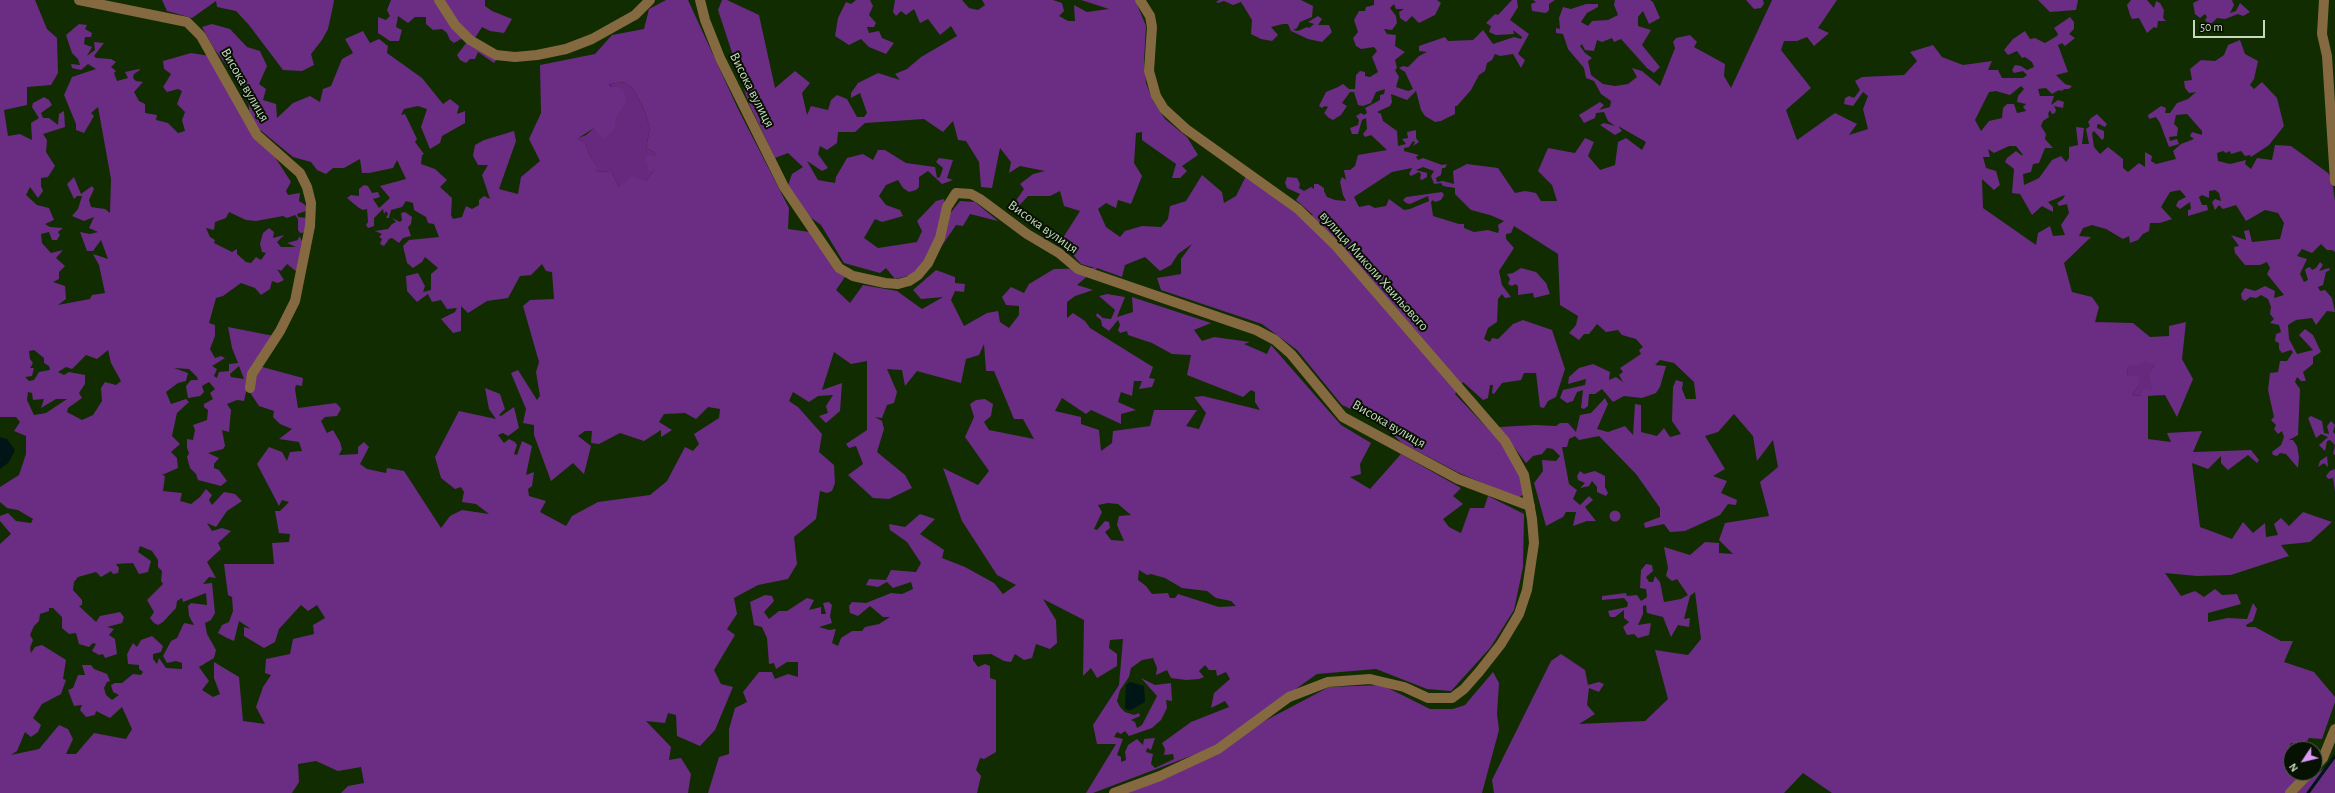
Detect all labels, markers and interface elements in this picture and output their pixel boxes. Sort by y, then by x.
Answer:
scale bar [2195,12,2267,38]
text: 50 m [2200,21,2223,33]
street label: Висока вулиця [217,45,273,125]
street label: Висока вулиця [726,50,778,130]
street label: Висока вулиця [1005,197,1081,257]
street label: вулиця Миколи Хвильового [1316,208,1432,334]
street label: Висока вулиця [1349,396,1429,452]
north arrow [2283,741,2323,781]
text: N [2287,761,2300,774]

